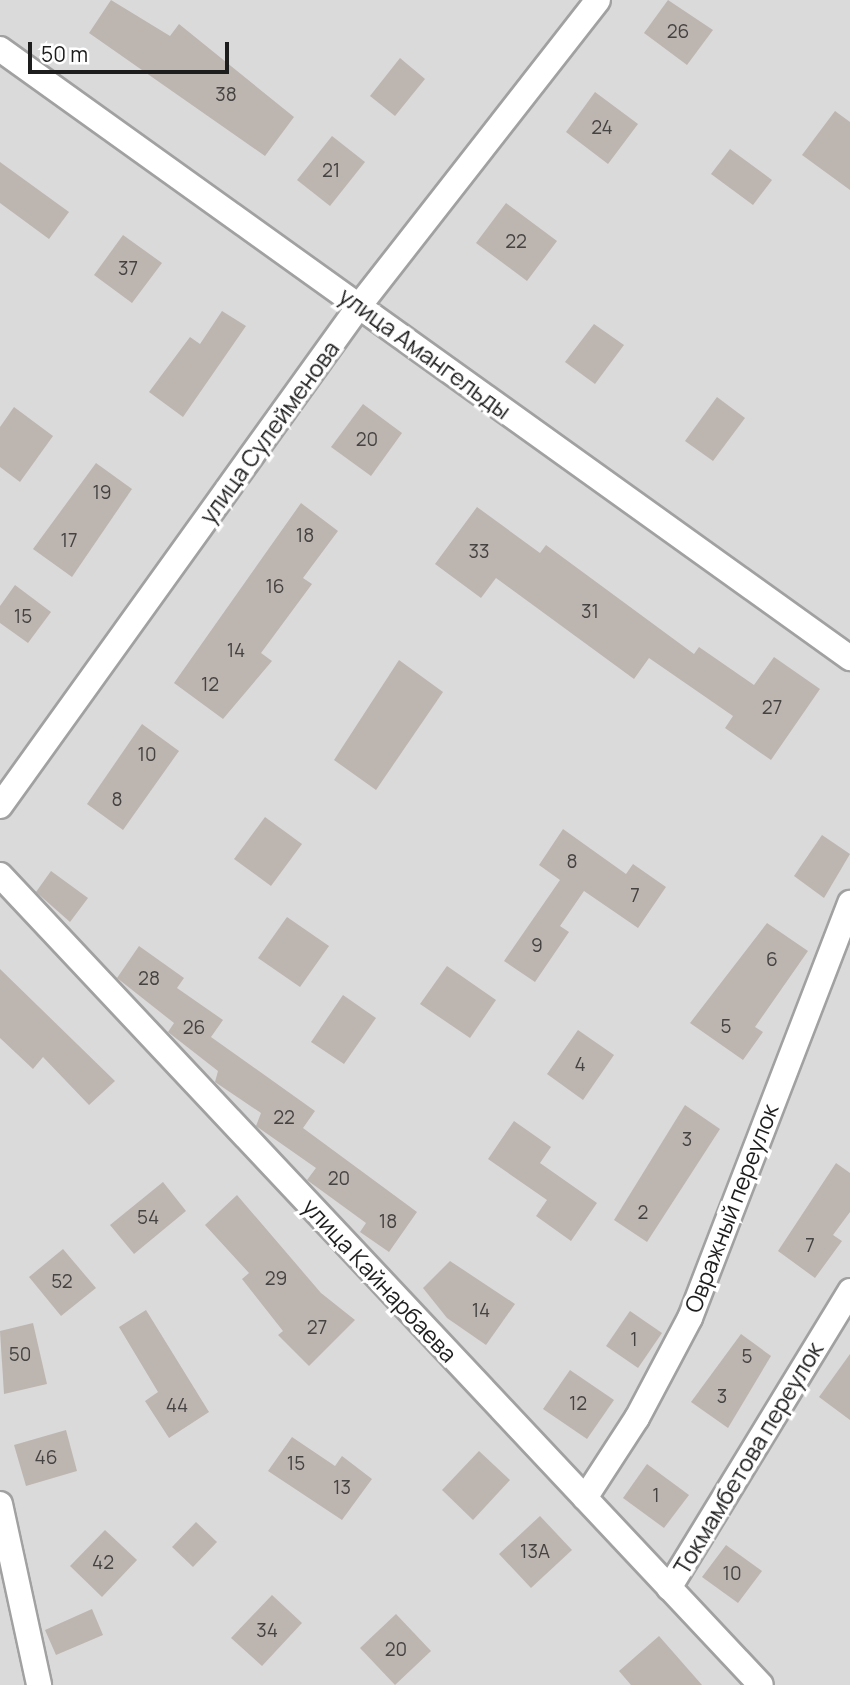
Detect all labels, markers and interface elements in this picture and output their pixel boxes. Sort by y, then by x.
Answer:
house number: 26 [667,21,689,43]
scale bar [32,28,233,72]
text: 50 m [41,40,88,68]
house number: 38 [215,84,237,106]
house number: 24 [591,117,613,139]
house number: 21 [322,160,340,182]
house number: 22 [505,231,527,253]
house number: 37 [118,258,138,280]
street label: улица Амангельды [334,282,516,424]
street label: улица Сулейменова [193,335,345,529]
house number: 20 [356,429,378,451]
house number: 19 [92,482,112,504]
house number: 18 [296,525,314,547]
house number: 17 [61,530,77,552]
house number: 33 [468,541,490,563]
house number: 16 [265,576,285,598]
house number: 31 [581,601,599,623]
house number: 15 [14,606,32,628]
house number: 14 [227,640,245,662]
house number: 12 [201,674,219,696]
house number: 27 [762,697,782,719]
house number: 10 [138,744,156,766]
house number: 8 [111,789,123,811]
house number: 8 [566,851,578,873]
house number: 7 [630,885,640,907]
house number: 9 [531,935,543,957]
house number: 6 [766,949,778,971]
house number: 28 [138,968,160,990]
house number: 5 [721,1016,731,1038]
house number: 26 [183,1017,205,1039]
house number: 4 [574,1054,586,1076]
street label: Овражный переулок [678,1100,784,1316]
house number: 22 [273,1107,295,1129]
house number: 3 [682,1129,692,1151]
house number: 20 [328,1168,350,1190]
street label: улица Кайнарбаева [297,1192,463,1368]
house number: 2 [638,1202,648,1224]
house number: 54 [137,1207,159,1229]
house number: 18 [379,1211,397,1233]
house number: 7 [805,1235,815,1257]
house number: 29 [265,1268,287,1290]
house number: 52 [51,1271,73,1293]
house number: 14 [472,1300,490,1322]
house number: 27 [307,1317,327,1339]
house number: 1 [630,1329,638,1351]
street label: Токмамбетова переулок [668,1337,828,1579]
house number: 50 [9,1344,31,1366]
house number: 5 [742,1346,752,1368]
house number: 3 [717,1386,727,1408]
house number: 12 [569,1393,587,1415]
house number: 44 [166,1395,188,1417]
house number: 46 [35,1447,57,1469]
house number: 15 [287,1453,305,1475]
house number: 13 [333,1477,351,1499]
house number: 1 [652,1485,660,1507]
house number: 13А [520,1541,550,1563]
house number: 42 [92,1552,114,1574]
house number: 10 [723,1563,741,1585]
house number: 34 [256,1620,278,1642]
house number: 20 [385,1639,407,1661]

